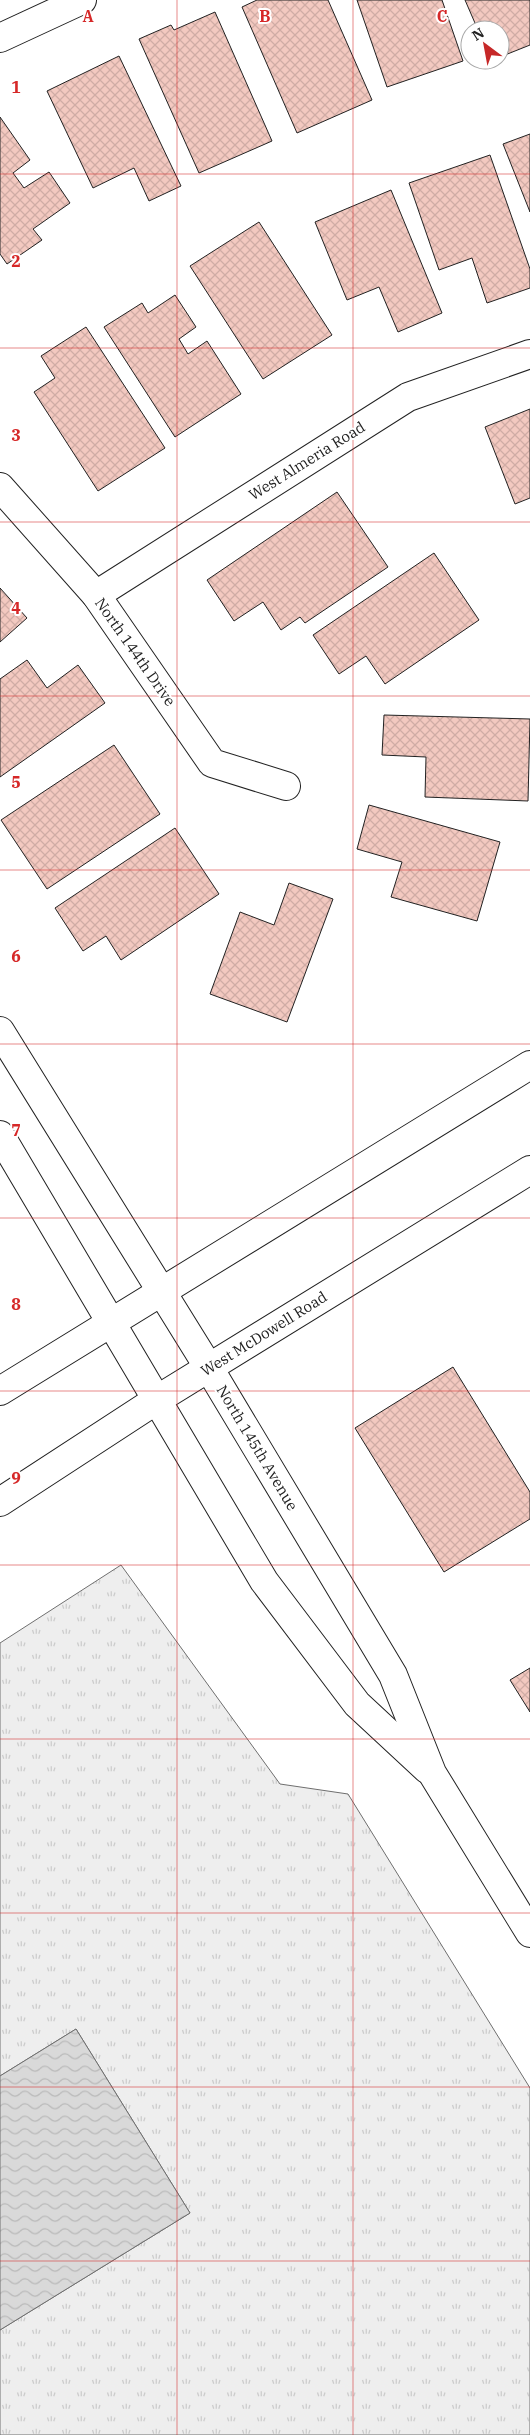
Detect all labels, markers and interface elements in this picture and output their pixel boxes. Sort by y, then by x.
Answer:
text: A [82,6,94,26]
text: B [259,6,271,26]
text: C [437,6,447,26]
north arrow [460,20,510,70]
text: N [469,23,488,45]
text: 1 [11,77,21,97]
text: 2 [11,251,21,271]
street label: West Almeria Road [245,417,368,504]
text: 3 [11,425,21,445]
street label: North 144th Drive [91,594,180,710]
text: 4 [11,598,21,618]
text: 5 [11,772,21,792]
text: 6 [11,946,21,966]
text: 7 [11,1120,21,1140]
street label: West McDowell Road [197,1287,330,1380]
text: 8 [11,1294,21,1314]
street label: North 145th Avenue [212,1382,302,1514]
text: 9 [11,1468,21,1488]

